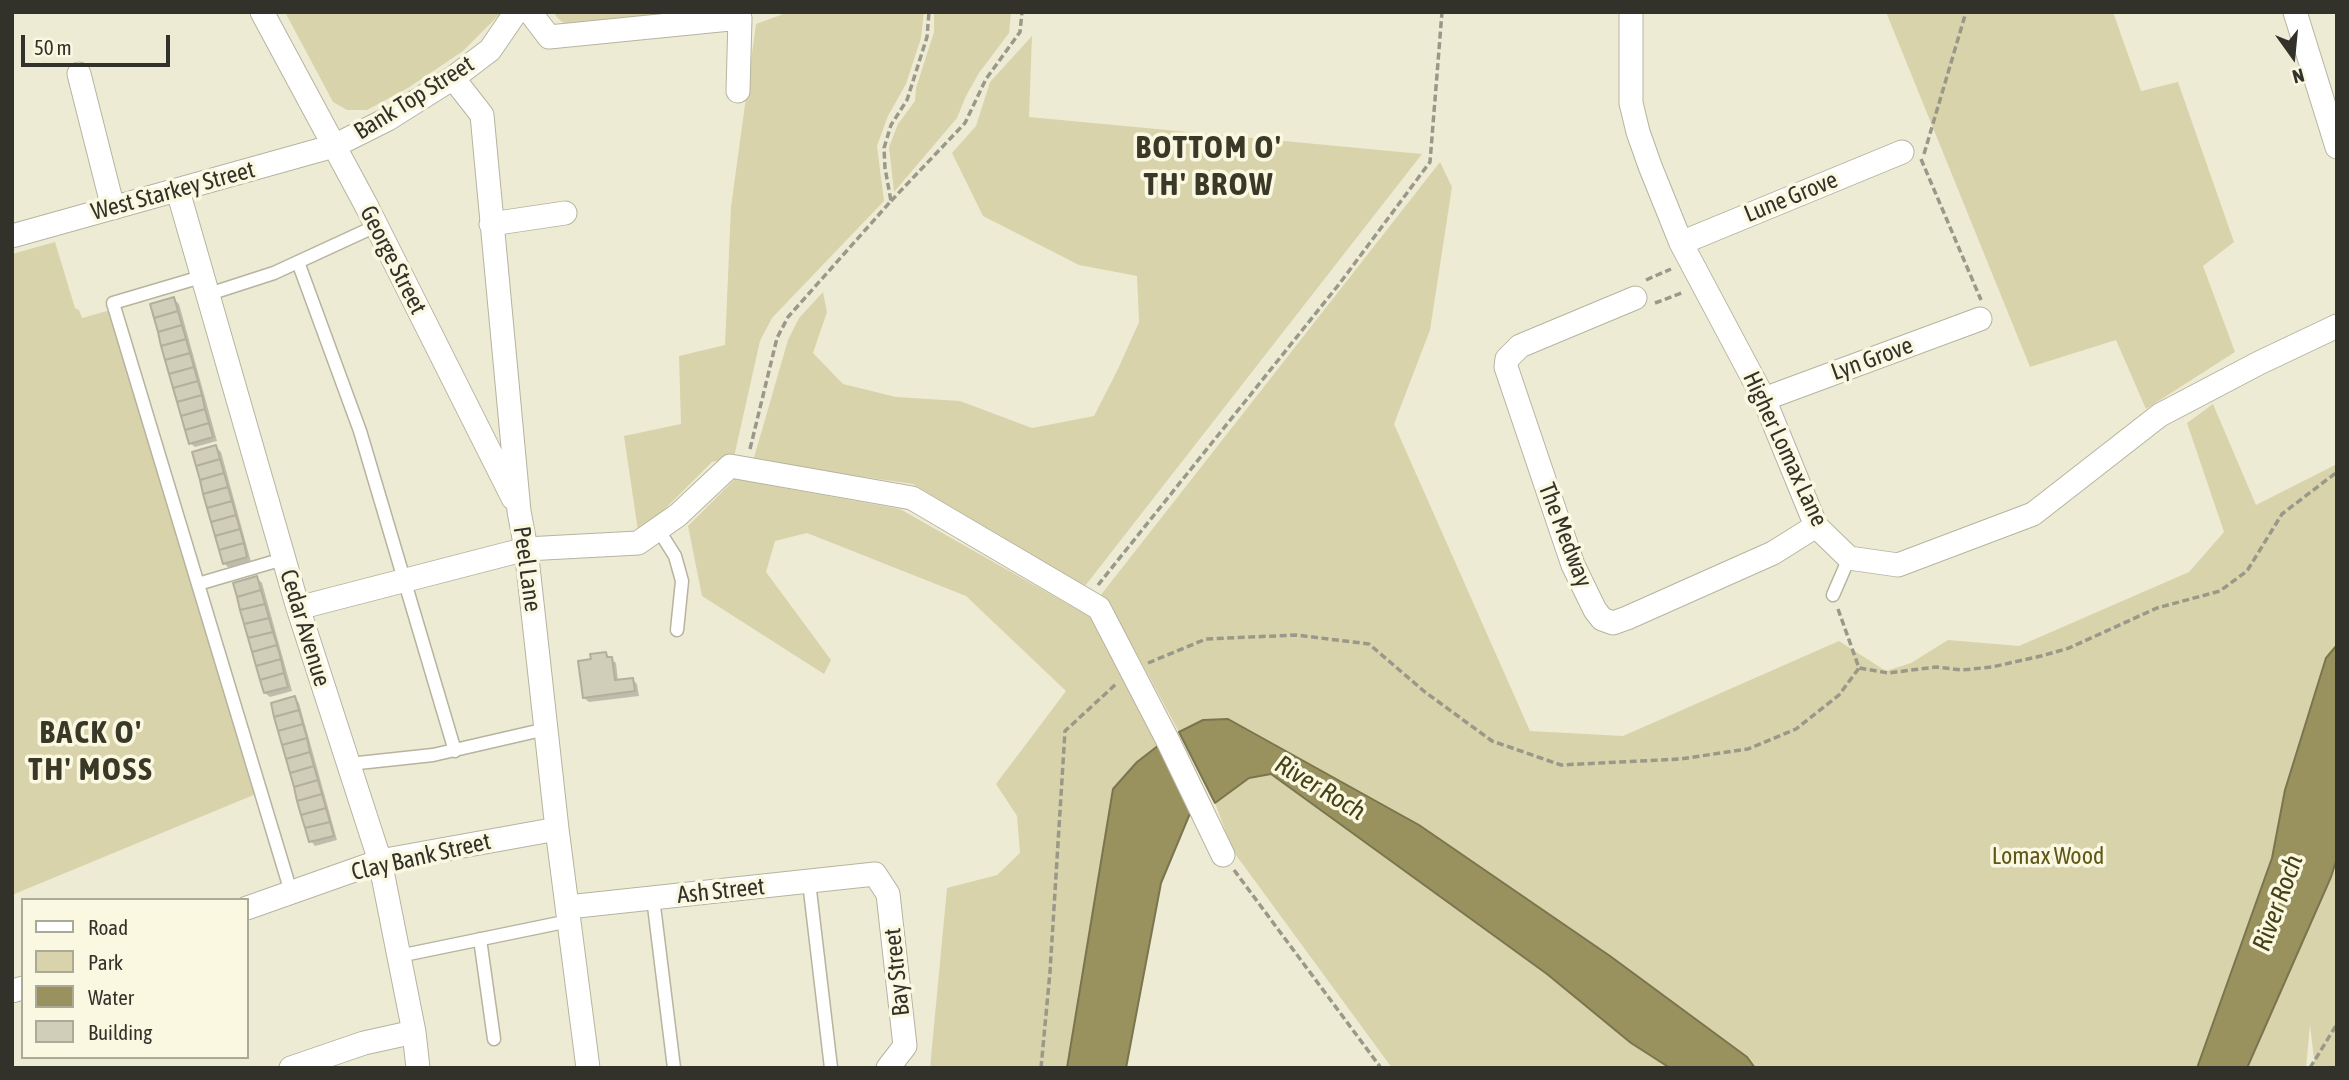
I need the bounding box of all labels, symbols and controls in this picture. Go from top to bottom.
scale bar [24,21,173,65]
north arrow [2258,21,2328,91]
text: 50 m [34,35,72,59]
street label: Bank Top Street [349,50,479,146]
text: N [2290,64,2307,88]
district label: BOTTOM O' TH' BROW [1137,129,1281,204]
street label: West Starkey Street [88,155,258,227]
street label: Lune Grove [1740,165,1842,229]
street label: George Street [353,201,433,319]
street label: Lyn Grove [1827,331,1917,387]
street label: Higher Lomax Lane [1737,367,1833,531]
street label: The Medway [1532,479,1598,591]
street label: Peel Lane [507,525,547,613]
street label: Cedar Avenue [274,566,336,690]
district label: BACK O' TH' MOSS [29,714,153,789]
water label: River Roch [1269,749,1371,827]
street label: Clay Bank Street [348,827,494,887]
park label: Lomax Wood [1992,842,2104,870]
water label: River Roch [2246,851,2310,955]
street label: Ash Street [676,872,766,910]
legend [21,898,248,1059]
text: Road [88,915,128,939]
street label: Bay Street [878,927,916,1017]
text: Park [88,950,123,974]
text: Water [88,985,134,1009]
text: Building [88,1020,152,1044]

